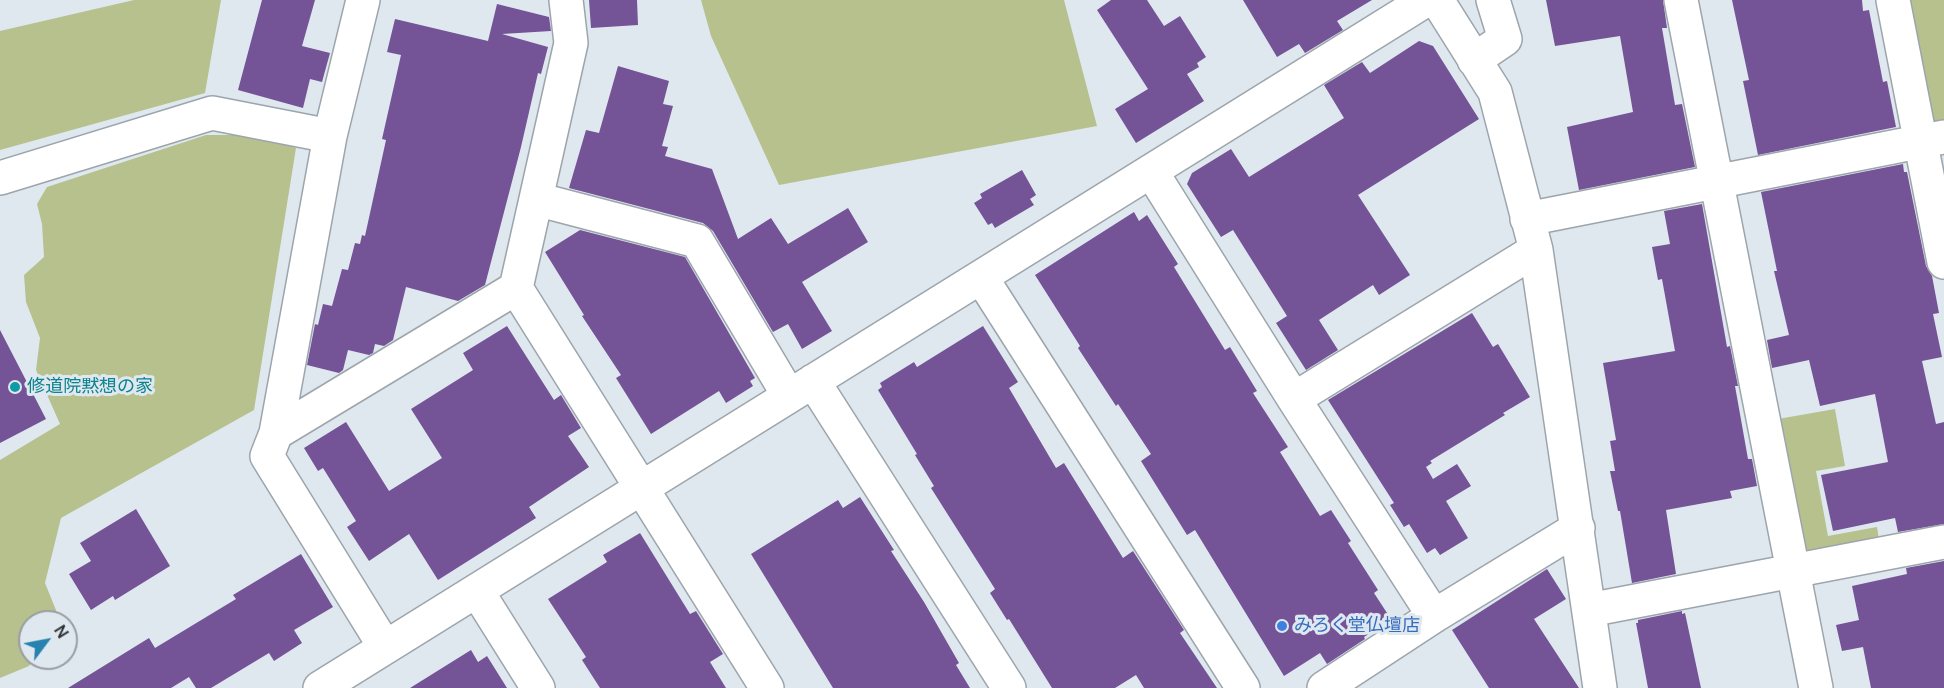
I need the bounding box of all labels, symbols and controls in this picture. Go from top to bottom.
place label: 修道院黙想の家 [27,376,153,398]
marker: 修道院黙想の家 [8,380,22,394]
north arrow [18,610,78,670]
place label: みろく堂仏壇店 [1294,615,1420,637]
marker: みろく堂仏壇店 [1275,619,1289,633]
text: N [49,621,74,642]

